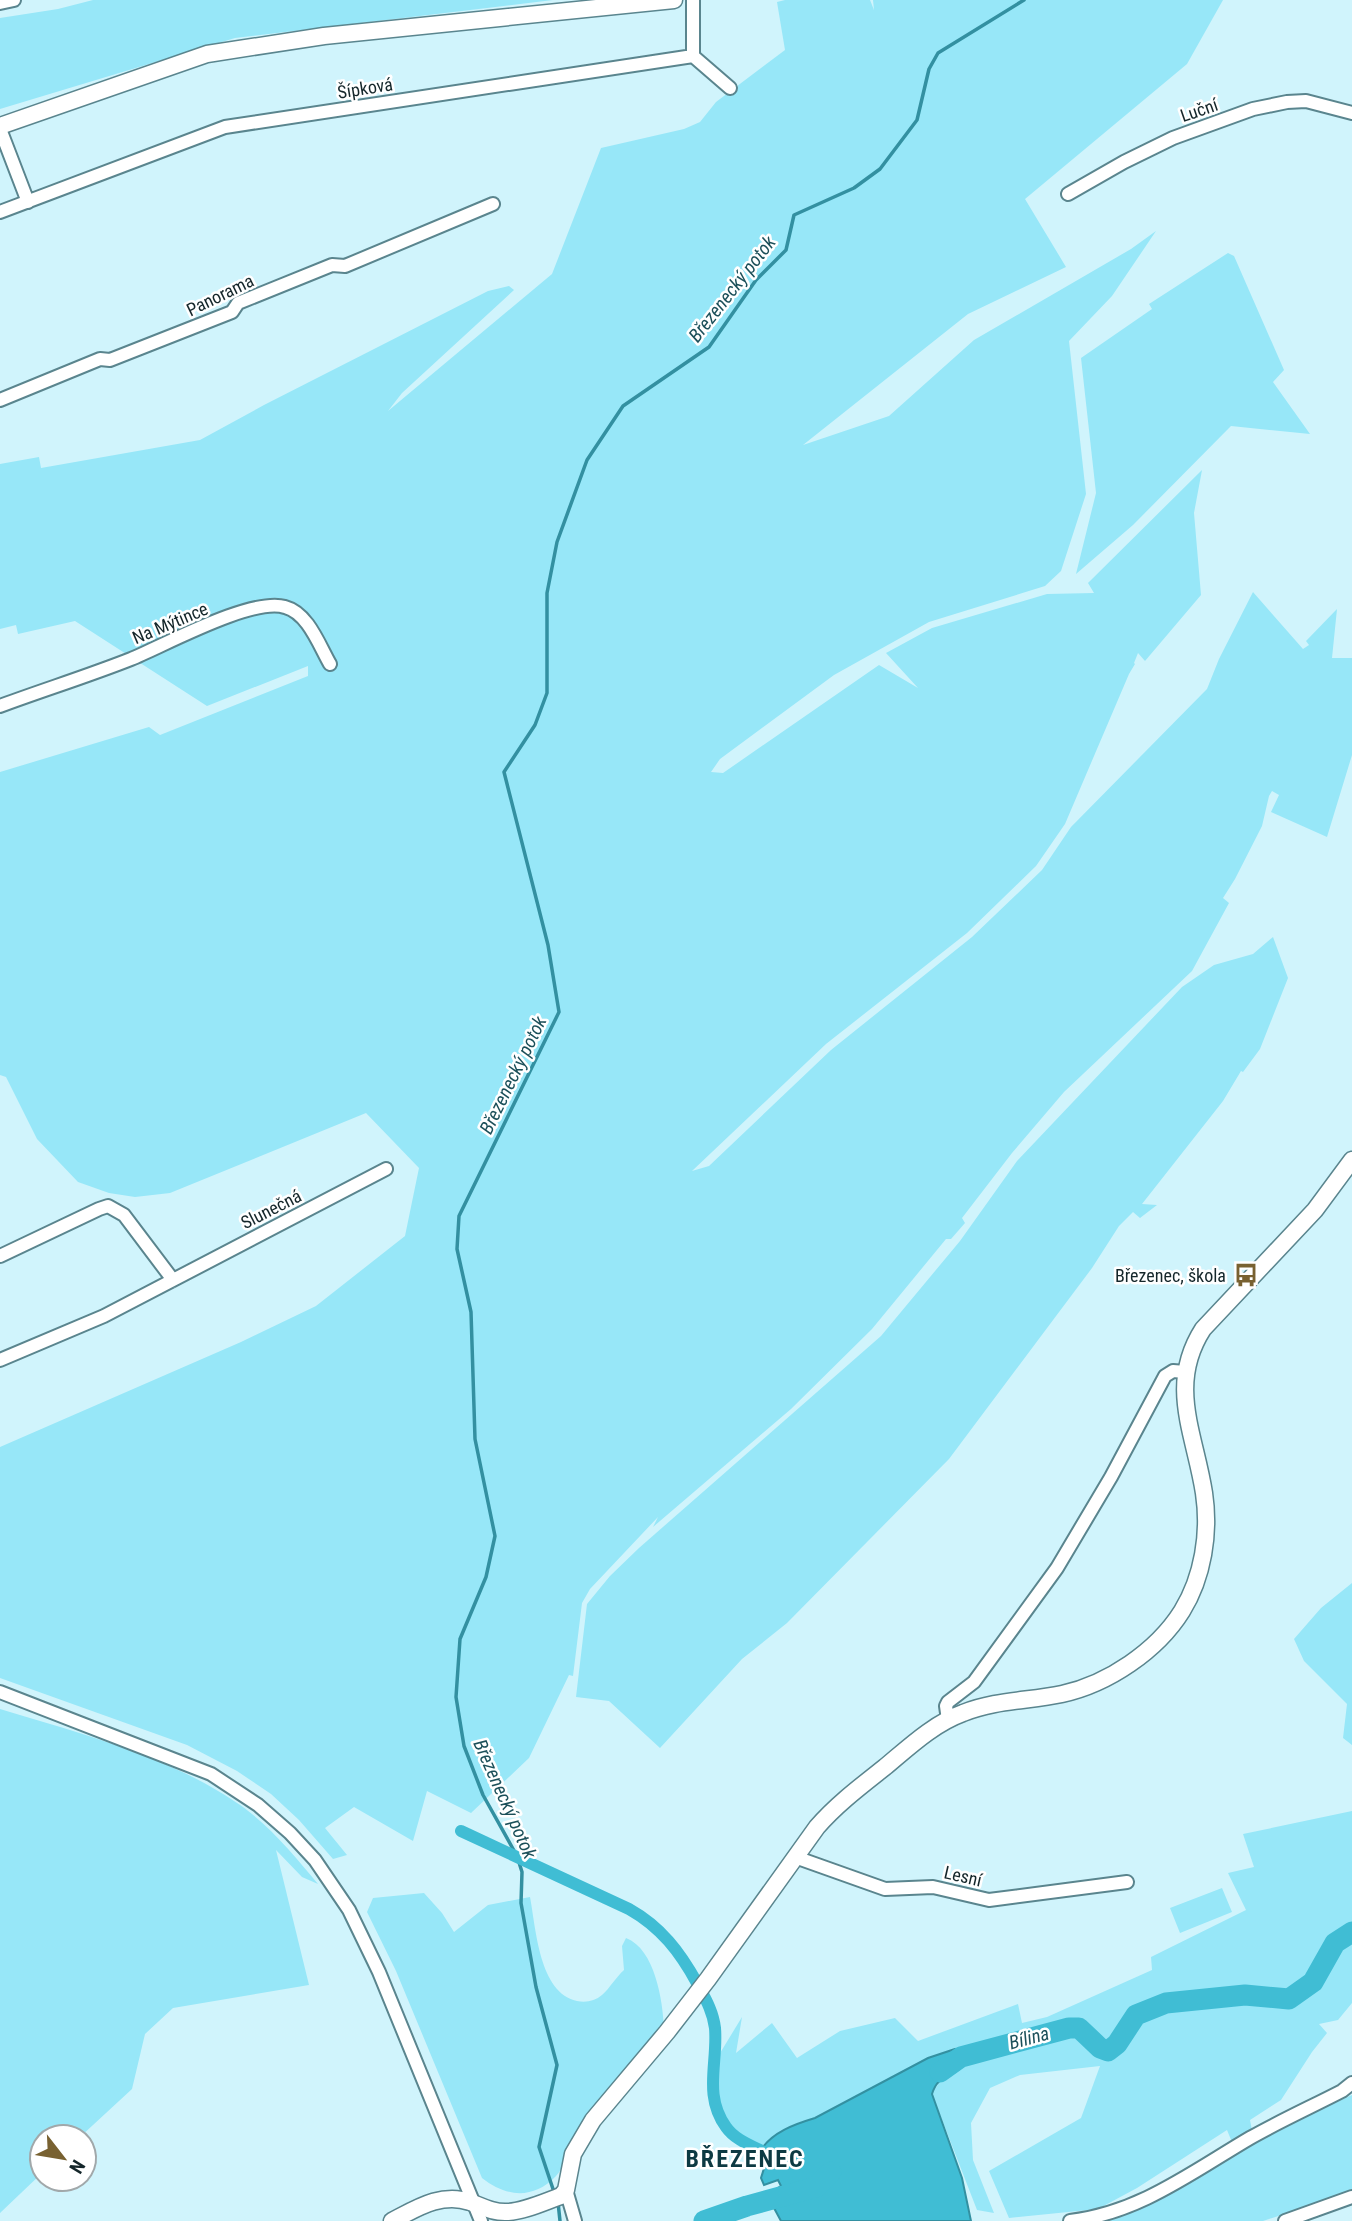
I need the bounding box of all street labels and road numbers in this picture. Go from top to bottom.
street label: Šípková [336,73,394,103]
street label: Luční [1178,94,1221,126]
street label: Panorama [183,270,257,320]
street label: Na Mýtince [129,598,211,648]
street label: Slunečná [237,1185,305,1233]
street label: Lesní [942,1861,985,1891]

